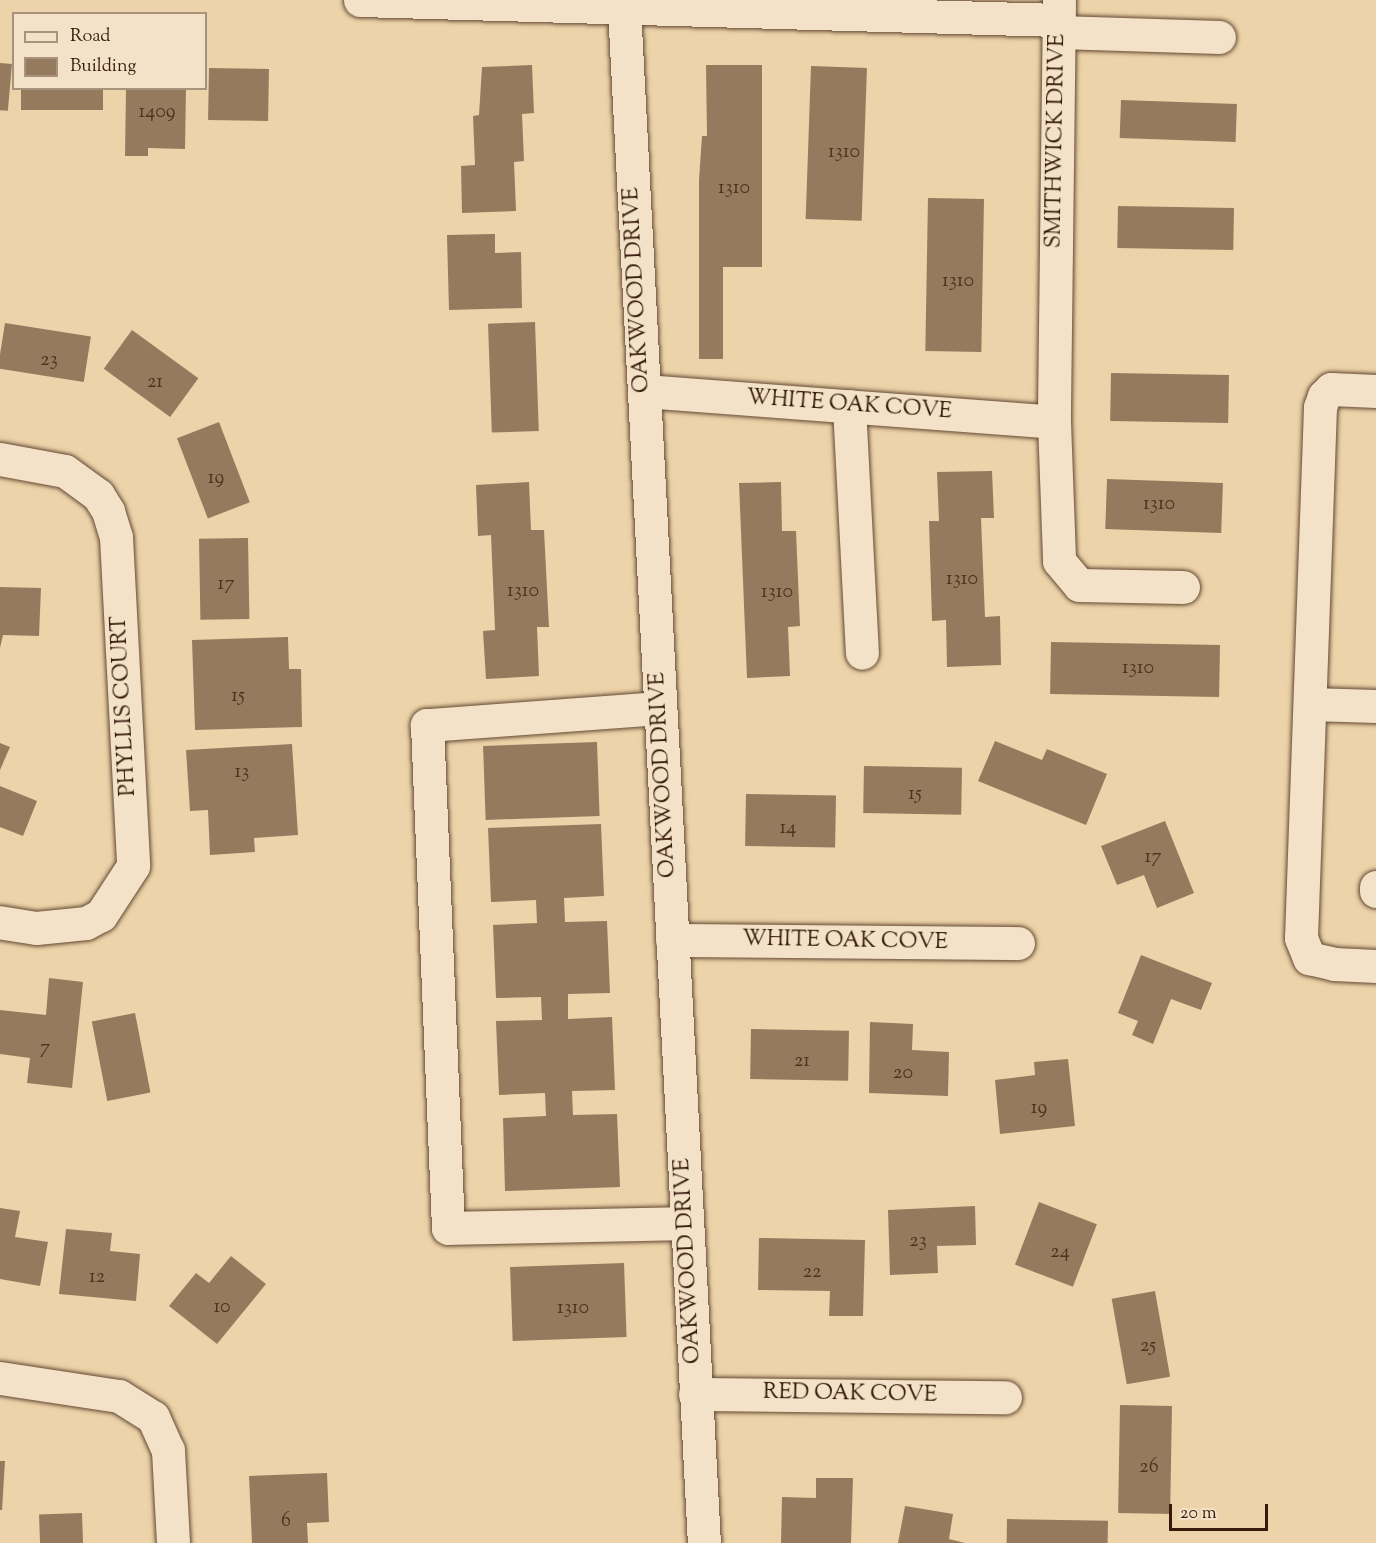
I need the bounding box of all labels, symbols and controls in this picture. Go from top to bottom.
legend [12,12,207,90]
text: Road [70,24,110,50]
street label: SMITHWICK DRIVE [1042,33,1072,249]
text: Building [70,54,136,80]
house number: 1409 [139,100,175,124]
house number: 1310 [828,140,860,164]
house number: 1310 [718,176,750,200]
street label: OAKWOOD DRIVE [619,186,657,394]
house number: 1310 [942,269,974,293]
house number: 23 [40,348,58,372]
house number: 21 [147,370,163,394]
street label: WHITE OAK COVE [745,386,953,426]
house number: 19 [208,466,224,490]
house number: 1310 [1143,492,1175,516]
house number: 1310 [946,567,978,591]
house number: 17 [218,572,234,596]
house number: 1310 [507,579,539,603]
house number: 1310 [761,580,793,604]
street label: PHYLLIS COURT [107,615,143,797]
house number: 1310 [1122,656,1154,680]
street label: OAKWOOD DRIVE [645,671,683,879]
house number: 15 [231,684,245,708]
house number: 13 [235,760,249,784]
house number: 15 [908,782,922,806]
house number: 14 [780,816,796,840]
house number: 17 [1145,845,1161,869]
street label: WHITE OAK COVE [742,927,948,957]
house number: 7 [40,1036,50,1060]
house number: 21 [794,1049,810,1073]
house number: 20 [893,1061,913,1085]
house number: 19 [1031,1096,1047,1120]
street label: OAKWOOD DRIVE [670,1157,708,1365]
house number: 23 [909,1229,927,1253]
house number: 24 [1050,1240,1070,1264]
house number: 22 [803,1260,821,1284]
house number: 12 [89,1265,105,1289]
house number: 10 [213,1295,231,1319]
house number: 1310 [557,1296,589,1320]
house number: 25 [1140,1334,1156,1358]
street label: RED OAK COVE [763,1380,937,1410]
house number: 26 [1139,1455,1159,1479]
scale bar [1172,1492,1271,1530]
text: 20 m [1180,1501,1217,1527]
house number: 6 [281,1509,291,1533]

